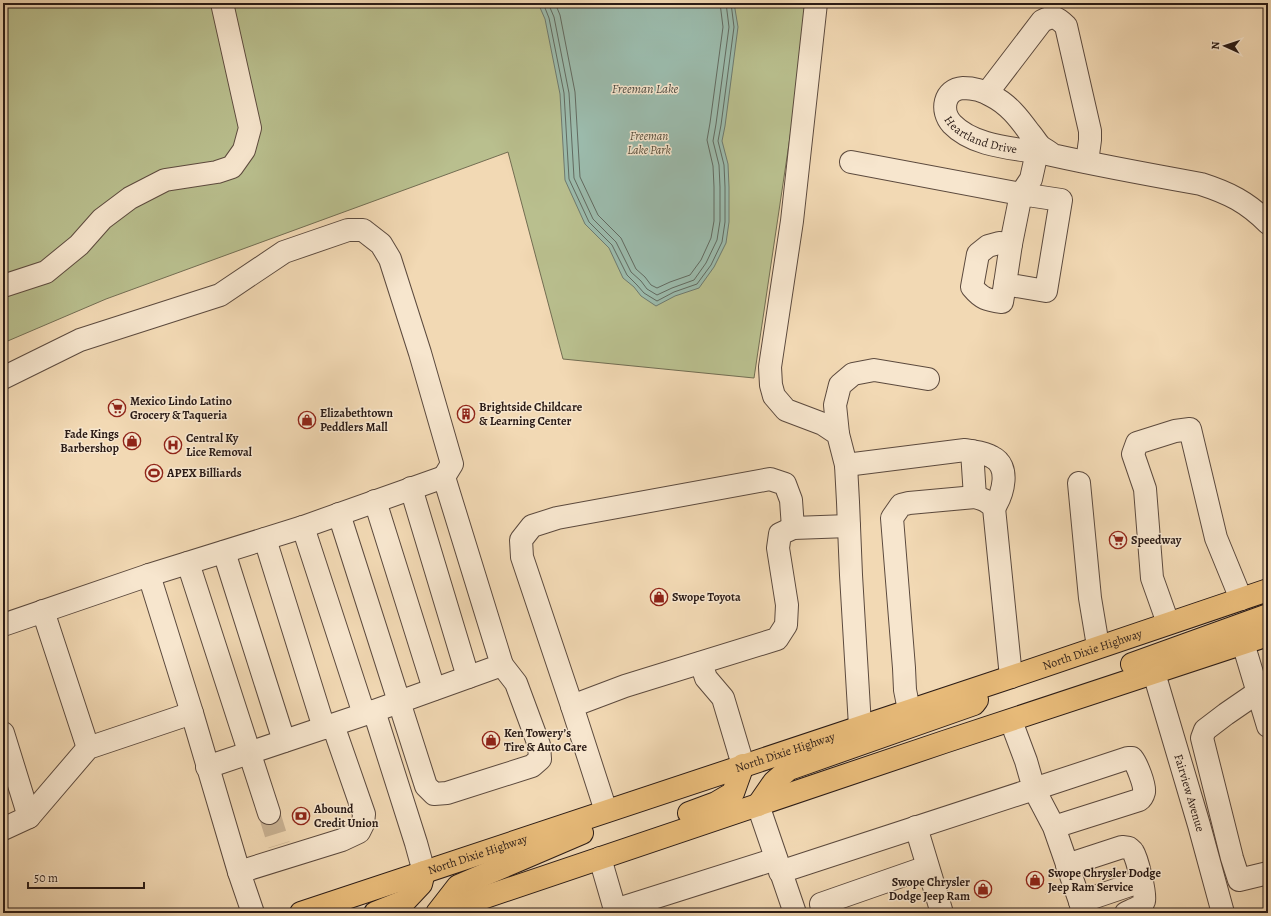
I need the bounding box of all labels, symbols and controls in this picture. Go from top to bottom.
north arrow [1205,26,1245,66]
text: N [1208,41,1223,50]
water label: Freeman Lake [612,80,679,97]
street label: Heartland Drive [940,113,1018,157]
park label: Freeman Lake Park [627,128,671,158]
place label: Mexico Lindo Latino Grocery & Taqueria [130,393,232,423]
supermarket icon: Mexico Lindo Latino Grocery & Taqueria [107,398,127,418]
place label: Brightside Childcare & Learning Center [479,399,583,429]
building icon: Brightside Childcare & Learning Center [456,404,476,424]
place label: Elizabethtown Peddlers Mall [320,405,393,435]
shop icon: Elizabethtown Peddlers Mall [297,410,317,430]
place label: Fade Kings Barbershop [60,426,120,456]
place label: Central Ky Lice Removal [186,430,253,460]
shop icon: Fade Kings Barbershop [122,431,142,451]
hospital icon: Central Ky Lice Removal [163,435,183,455]
sports icon: APEX Billiards [144,463,164,483]
place label: APEX Billiards [166,465,242,481]
supermarket icon: Speedway [1108,530,1128,550]
place label: Speedway [1131,532,1182,548]
shop icon: Swope Toyota [649,587,669,607]
place label: Swope Toyota [672,589,741,605]
street label: North Dixie Highway [1040,625,1145,674]
place label: Ken Towery’s Tire & Auto Care [504,725,587,755]
street label: North Dixie Highway [733,728,837,776]
shop icon: Ken Towery’s Tire & Auto Care [481,730,501,750]
street label: Fairview Avenue [1170,752,1208,833]
place label: Abound Credit Union [313,801,379,831]
bank icon: Abound Credit Union [291,806,311,826]
street label: North Dixie Highway [426,830,530,878]
scale bar [28,864,144,890]
place label: Swope Chrysler Dodge Jeep Ram Service [1048,865,1161,895]
text: 50 m [34,870,58,886]
shop icon: Swope Chrysler Dodge Jeep Ram Service [1025,870,1045,890]
place label: Swope Chrysler Dodge Jeep Ram [889,874,970,904]
shop icon: Swope Chrysler Dodge Jeep Ram [973,879,993,899]

